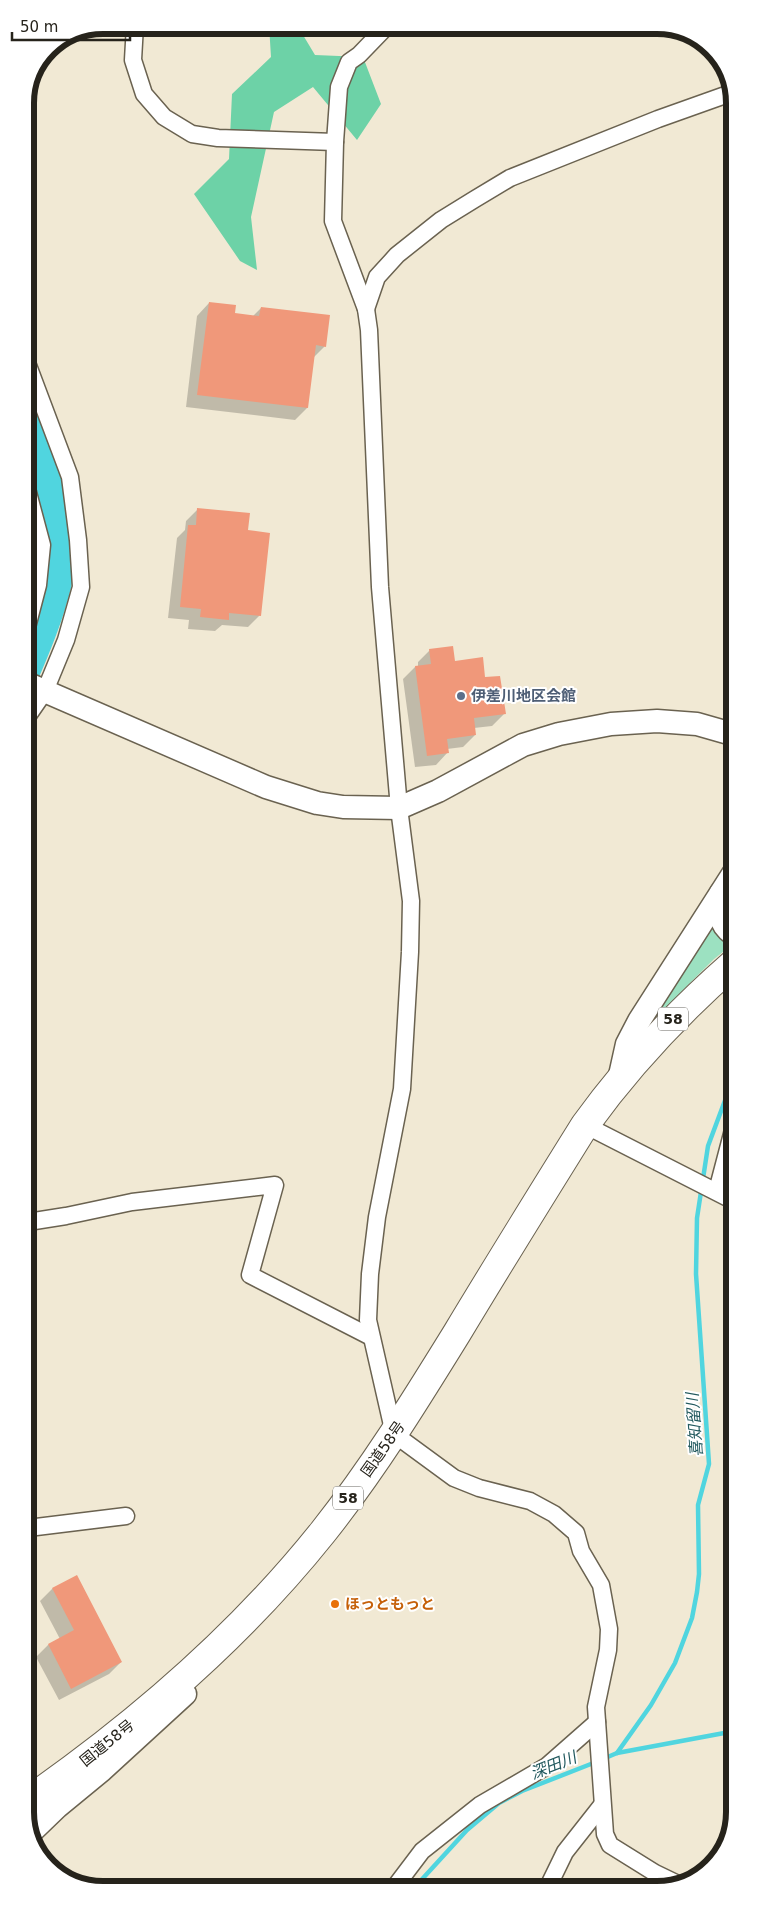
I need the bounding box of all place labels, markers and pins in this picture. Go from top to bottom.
place label: 伊差川地区会館 [471,687,576,705]
marker: 伊差川地区会館 [455,690,467,702]
place label: ほっともっと [345,1595,435,1613]
marker: ほっともっと [329,1598,341,1610]

